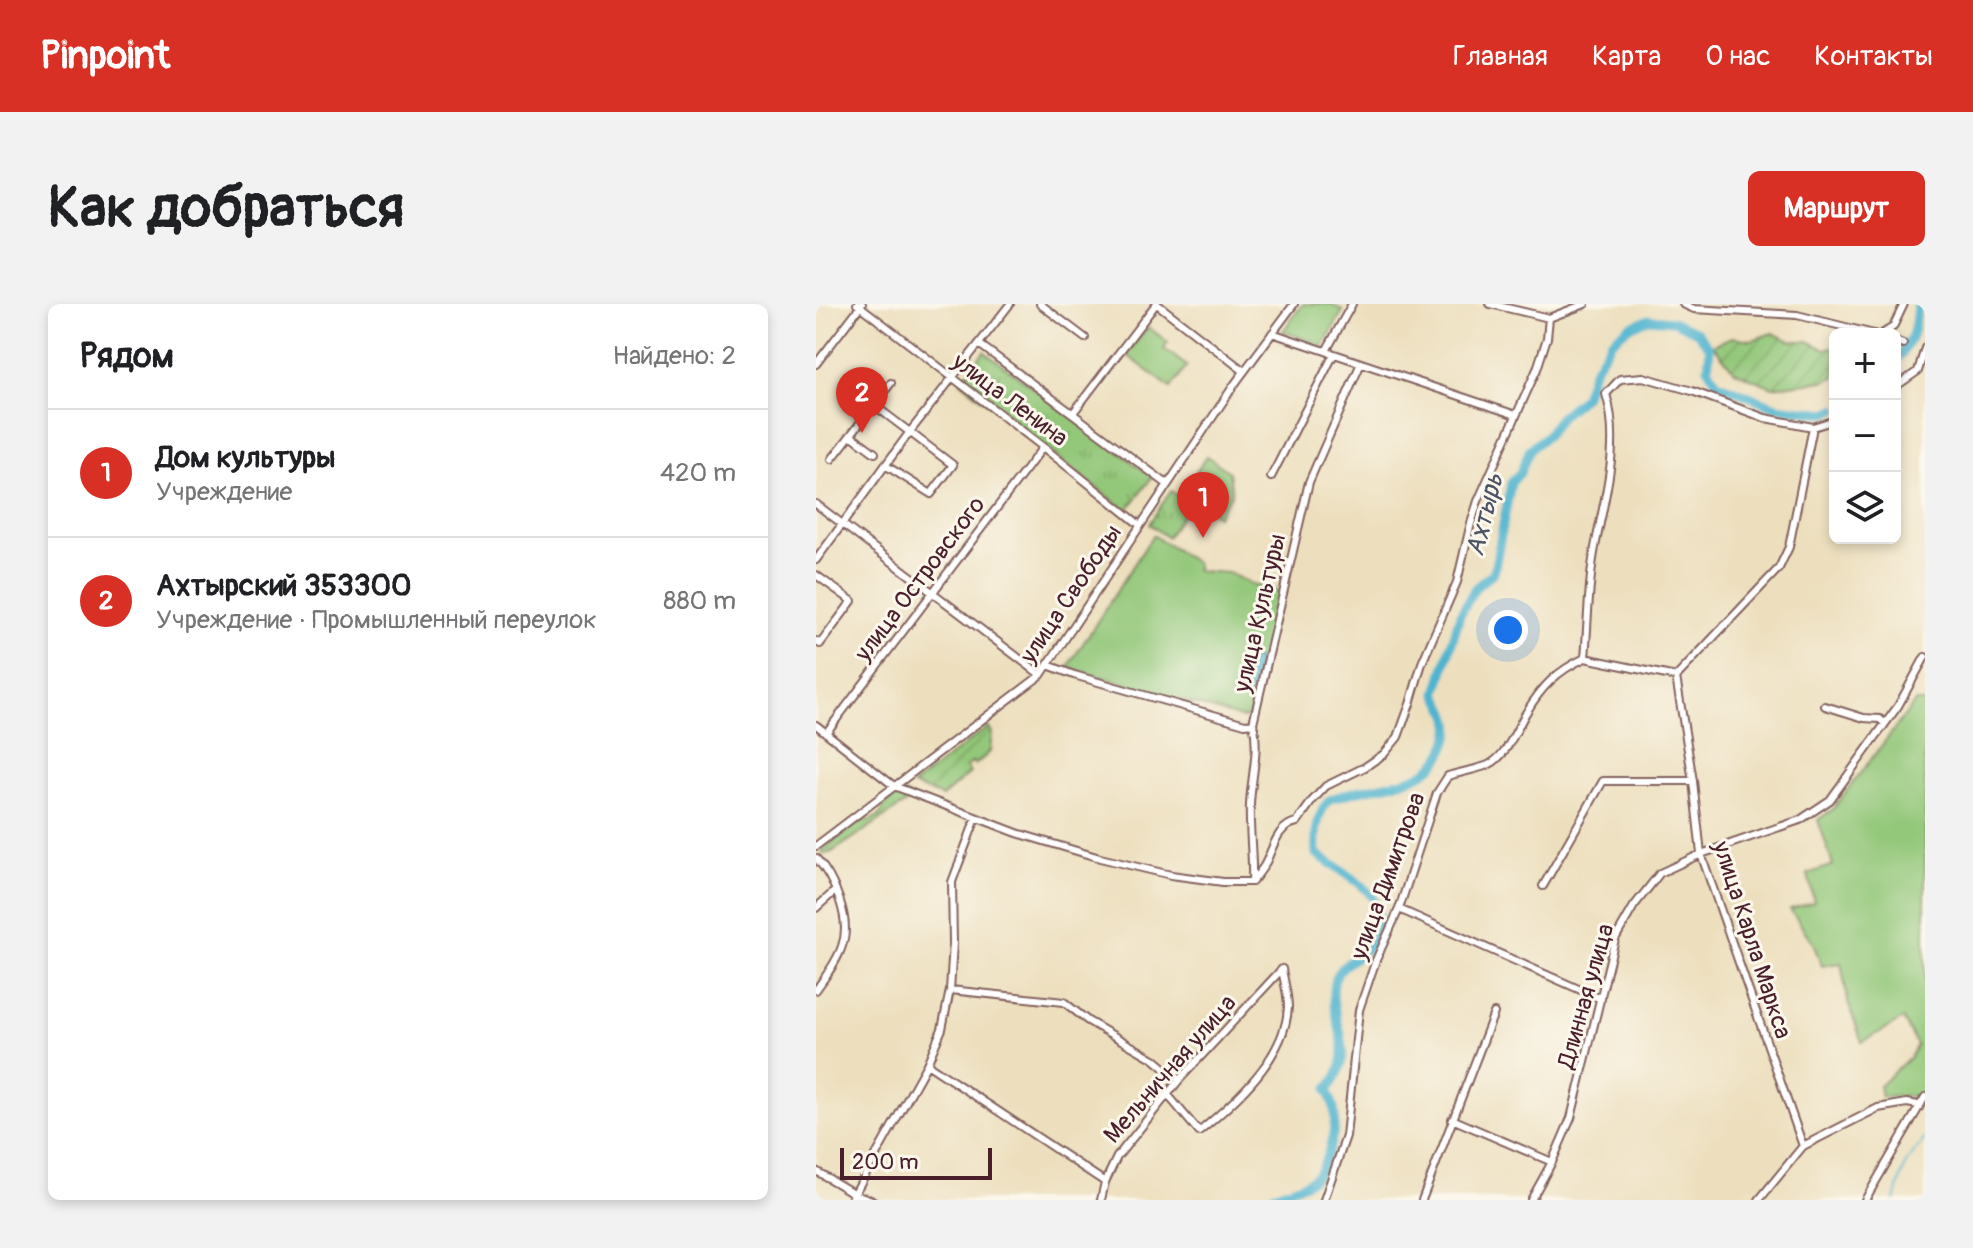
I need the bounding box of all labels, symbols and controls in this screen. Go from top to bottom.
text: Pinpoint [40,32,170,80]
text: Главная [1453,39,1548,74]
text: Карта [1592,39,1661,74]
text: О нас [1705,39,1770,74]
text: Контакты [1814,39,1933,74]
button: Маршрут [1748,171,1925,246]
text: Как добраться [48,174,404,243]
map controls [1829,328,1901,544]
button: + [1829,328,1901,400]
text: Рядом [80,335,174,378]
text: Найдено: 2 [612,340,736,372]
street label: улица Ленина [946,347,1073,453]
pin: 2 [836,367,888,433]
button: − [1829,400,1901,472]
text: Дом культуры [156,439,336,476]
text: 1 [101,457,111,489]
text: 420 m [660,457,736,489]
water label: Ахтырь [1459,470,1511,560]
pin: 1 [1177,472,1229,538]
button: layers [1829,472,1901,544]
text: Учреждение [156,476,292,508]
street label: улица Островского [848,491,991,668]
street label: улица Свободы [1013,519,1128,670]
street label: улица Культуры [1227,531,1292,696]
text: Ахтырский 353300 [156,567,411,604]
text: 2 [99,585,113,617]
text: 880 m [663,585,736,617]
text: Учреждение · Промышленный переулок [156,604,597,636]
your location [1488,610,1528,650]
street label: улица Димитрова [1344,788,1432,964]
street label: улица Карла Маркса [1706,837,1798,1042]
street label: Длинная улица [1551,920,1620,1073]
street label: Мельничная улица [1098,989,1242,1149]
scale bar [840,1144,992,1180]
text: 200 m [852,1148,919,1176]

